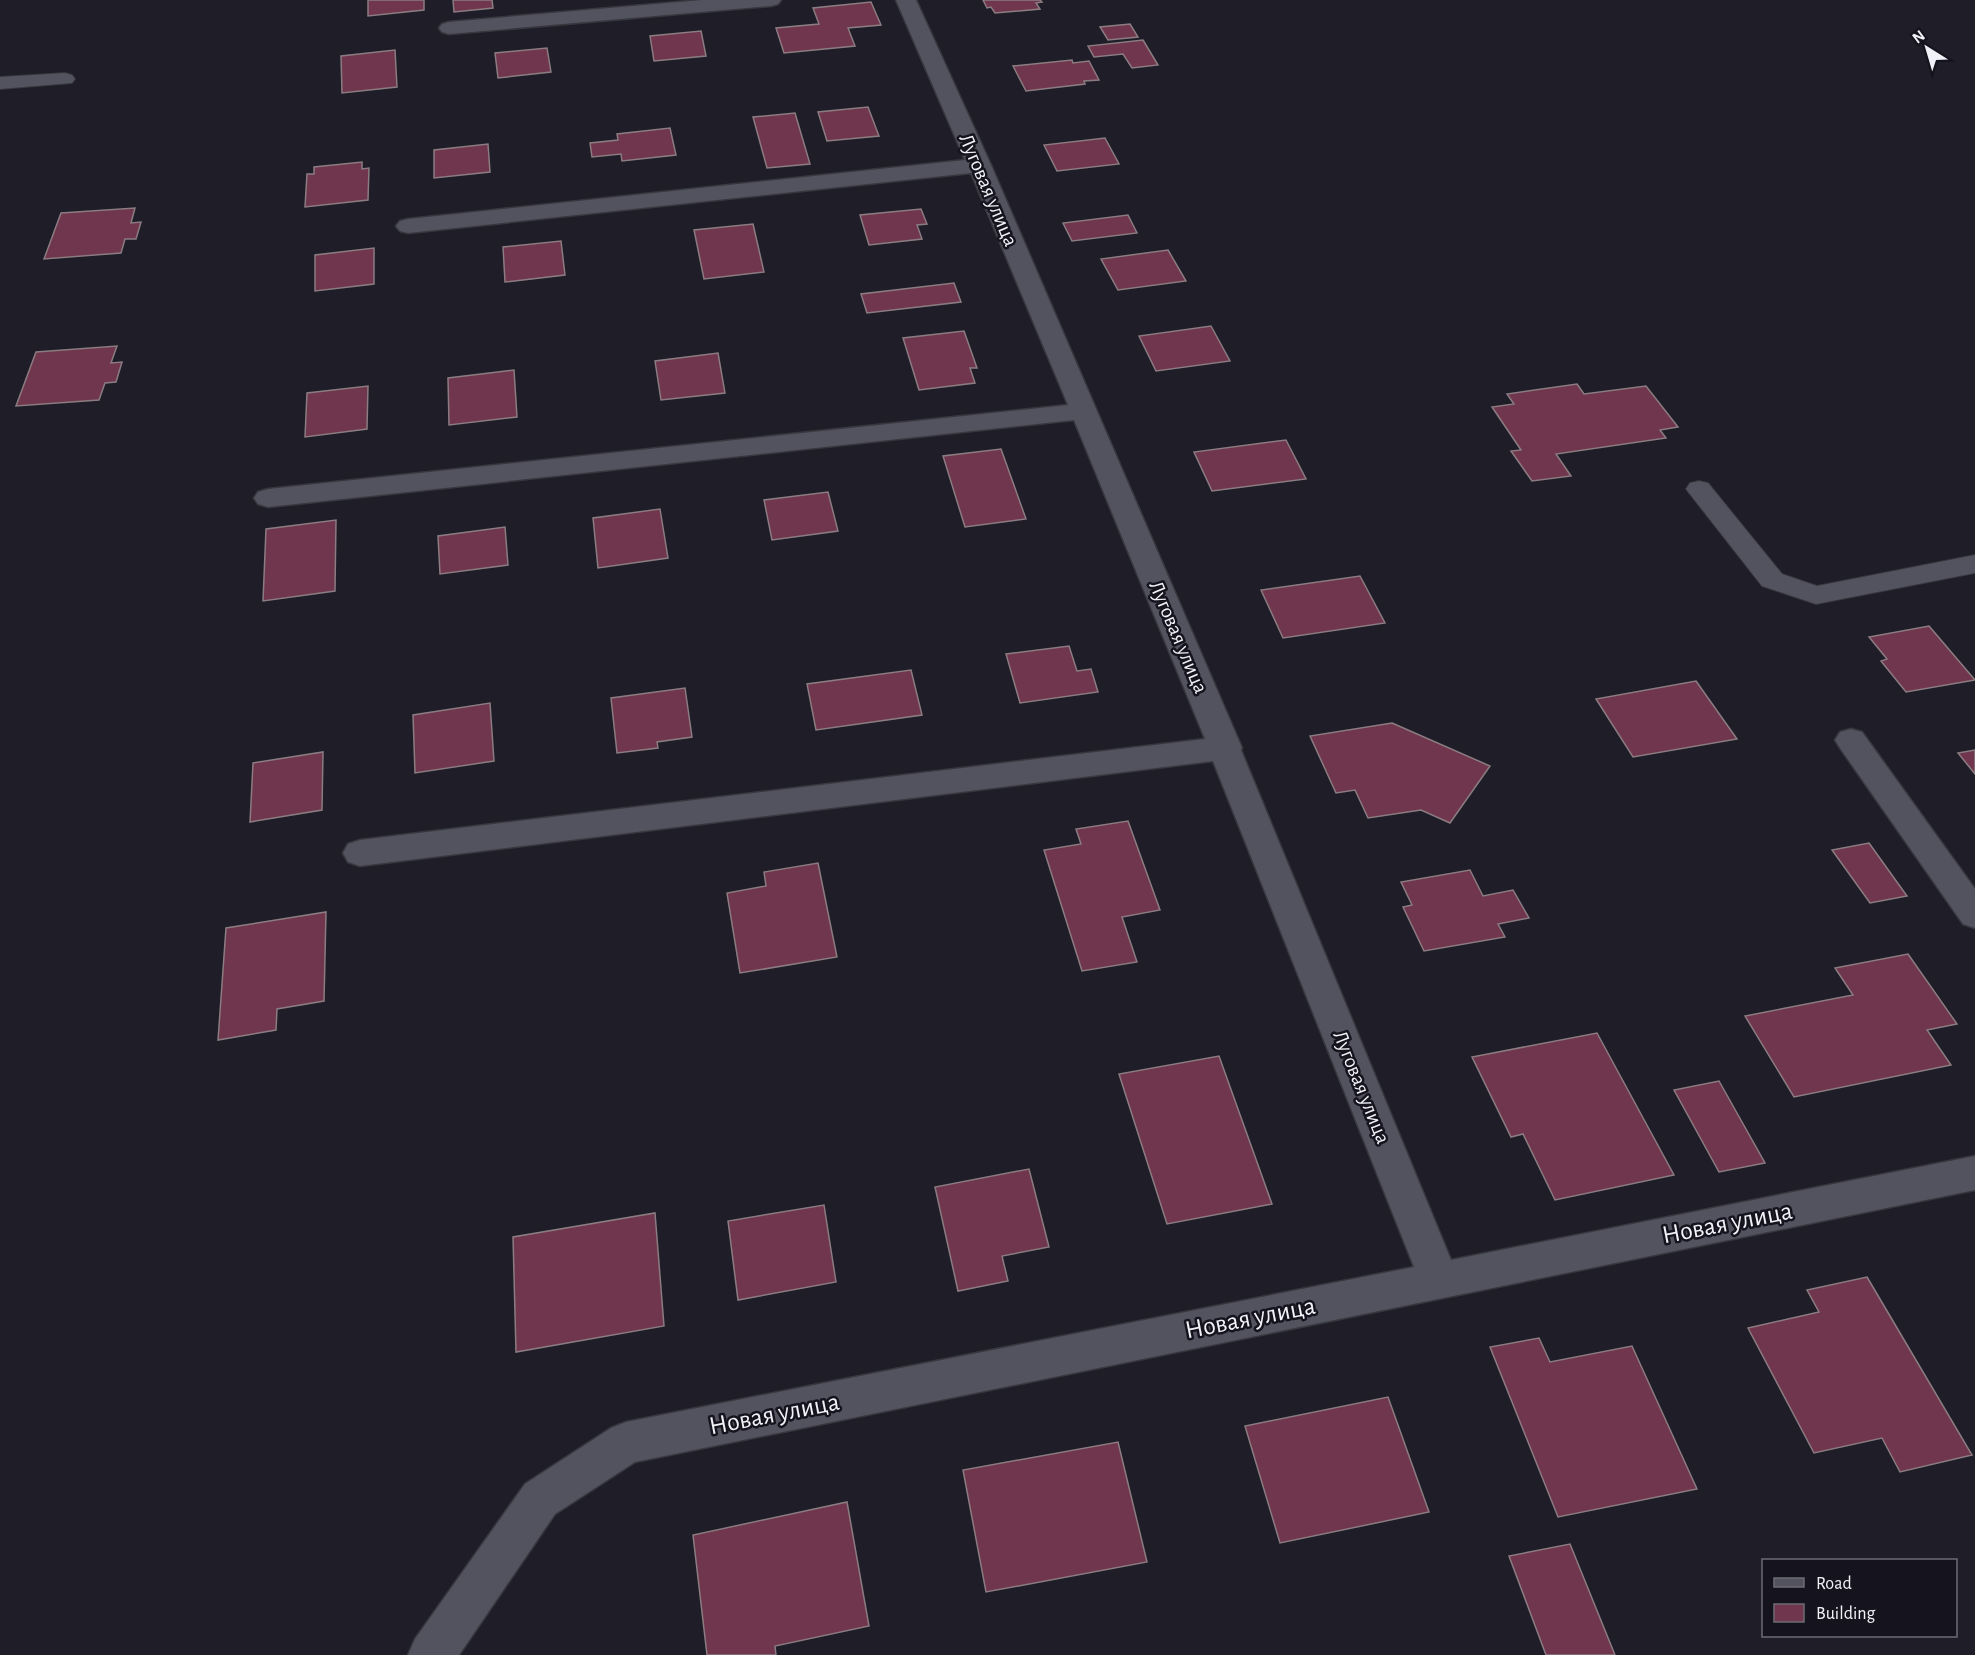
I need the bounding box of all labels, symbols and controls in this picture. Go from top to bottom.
north arrow [1897,18,1957,78]
text: N [1909,27,1928,47]
street label: Луговая улица [955,131,1022,250]
street label: Луговая улица [1145,578,1212,697]
street label: Луговая улица [1329,1028,1394,1147]
street label: Новая улица [1660,1198,1795,1248]
street label: Новая улица [1183,1293,1318,1343]
street label: Новая улица [707,1389,842,1439]
legend [1762,1559,1957,1637]
text: Road [1816,1575,1852,1593]
text: Building [1816,1605,1876,1623]

